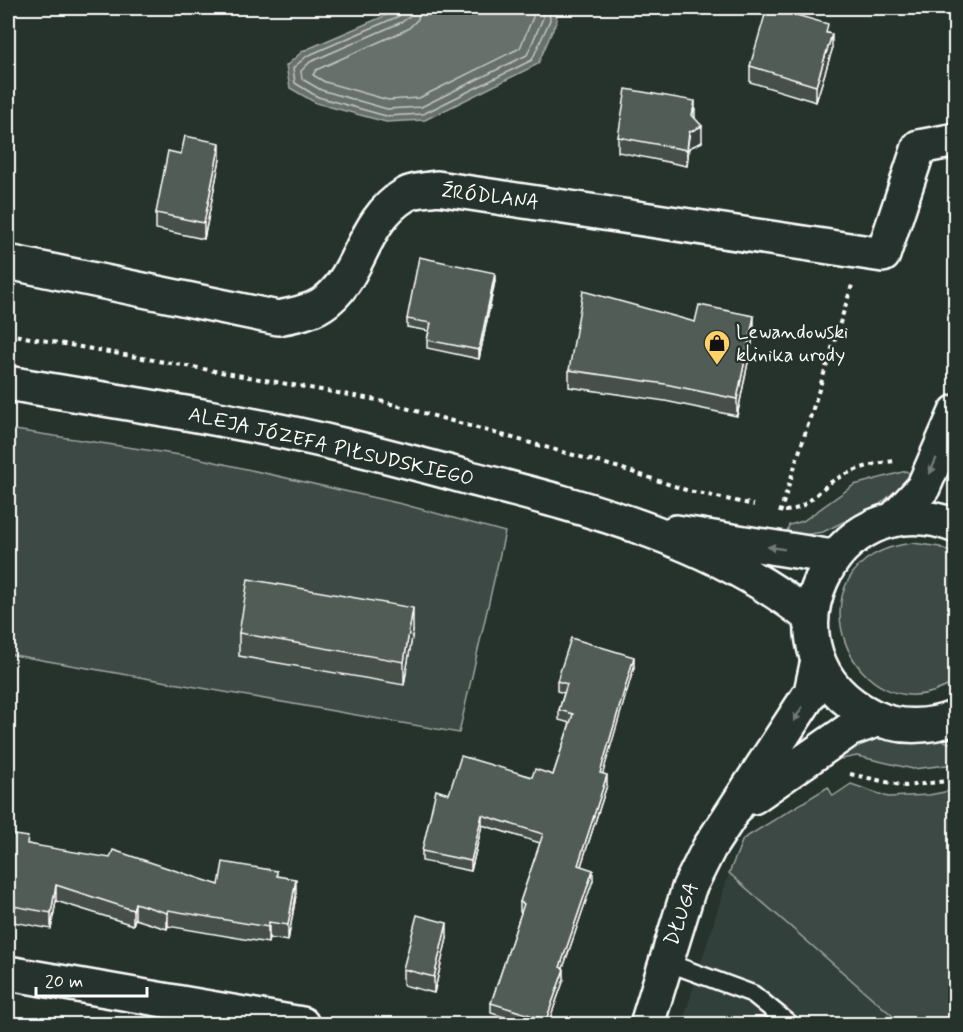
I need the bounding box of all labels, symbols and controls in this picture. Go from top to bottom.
street label: ŹRÓDLANA [440,178,540,216]
place label: Lewandowski klinika urody [736,319,848,369]
shop icon: Lewandowski klinika urody [702,328,732,366]
street label: ALEJA JÓZEFA PIŁSUDSKIEGO [186,401,476,493]
one-way arrow [928,457,938,475]
one-way arrow [766,544,785,553]
one-way arrow [793,706,804,722]
street label: DŁUGA [659,879,705,949]
scale bar [36,960,147,998]
text: 20 m [45,970,83,994]

